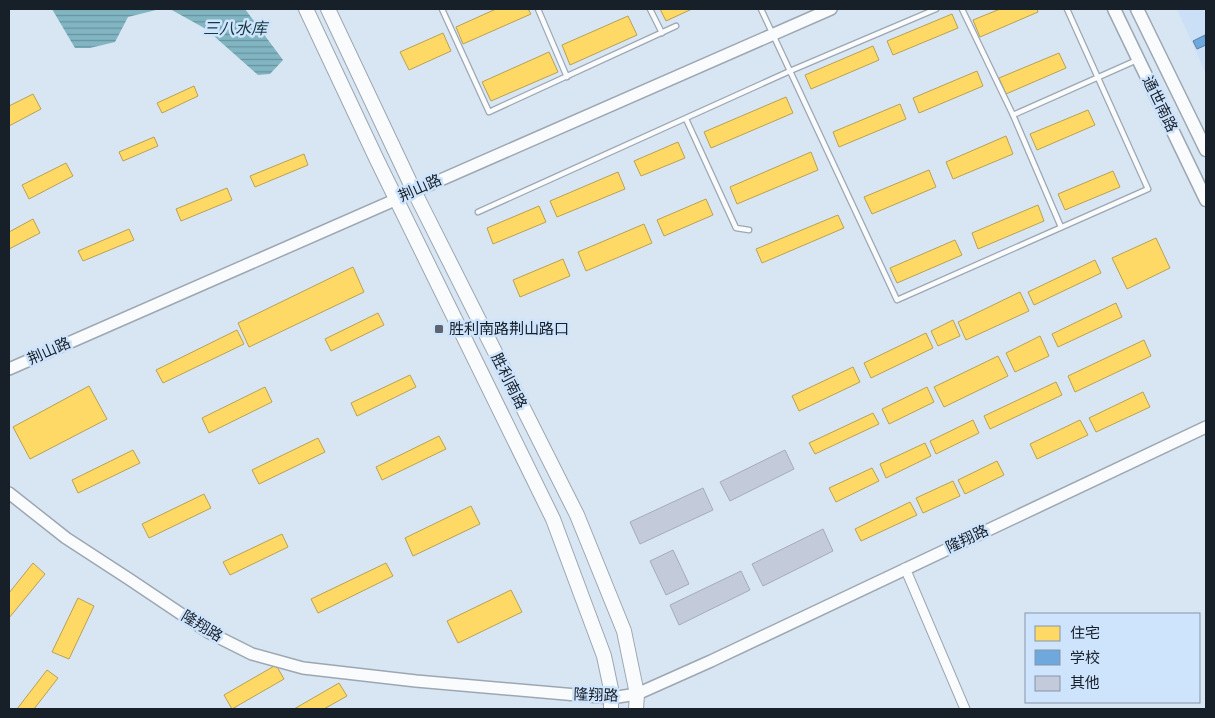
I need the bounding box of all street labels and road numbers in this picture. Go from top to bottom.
street label: 通世南路 [1140,73,1181,134]
street label: 荆山路 [396,171,444,204]
street label: 荆山路 [25,334,73,367]
street label: 胜利南路 [488,350,531,411]
street label: 隆翔路 [943,521,991,556]
street label: 隆翔路 [179,607,226,644]
street label: 隆翔路 [573,685,619,704]

